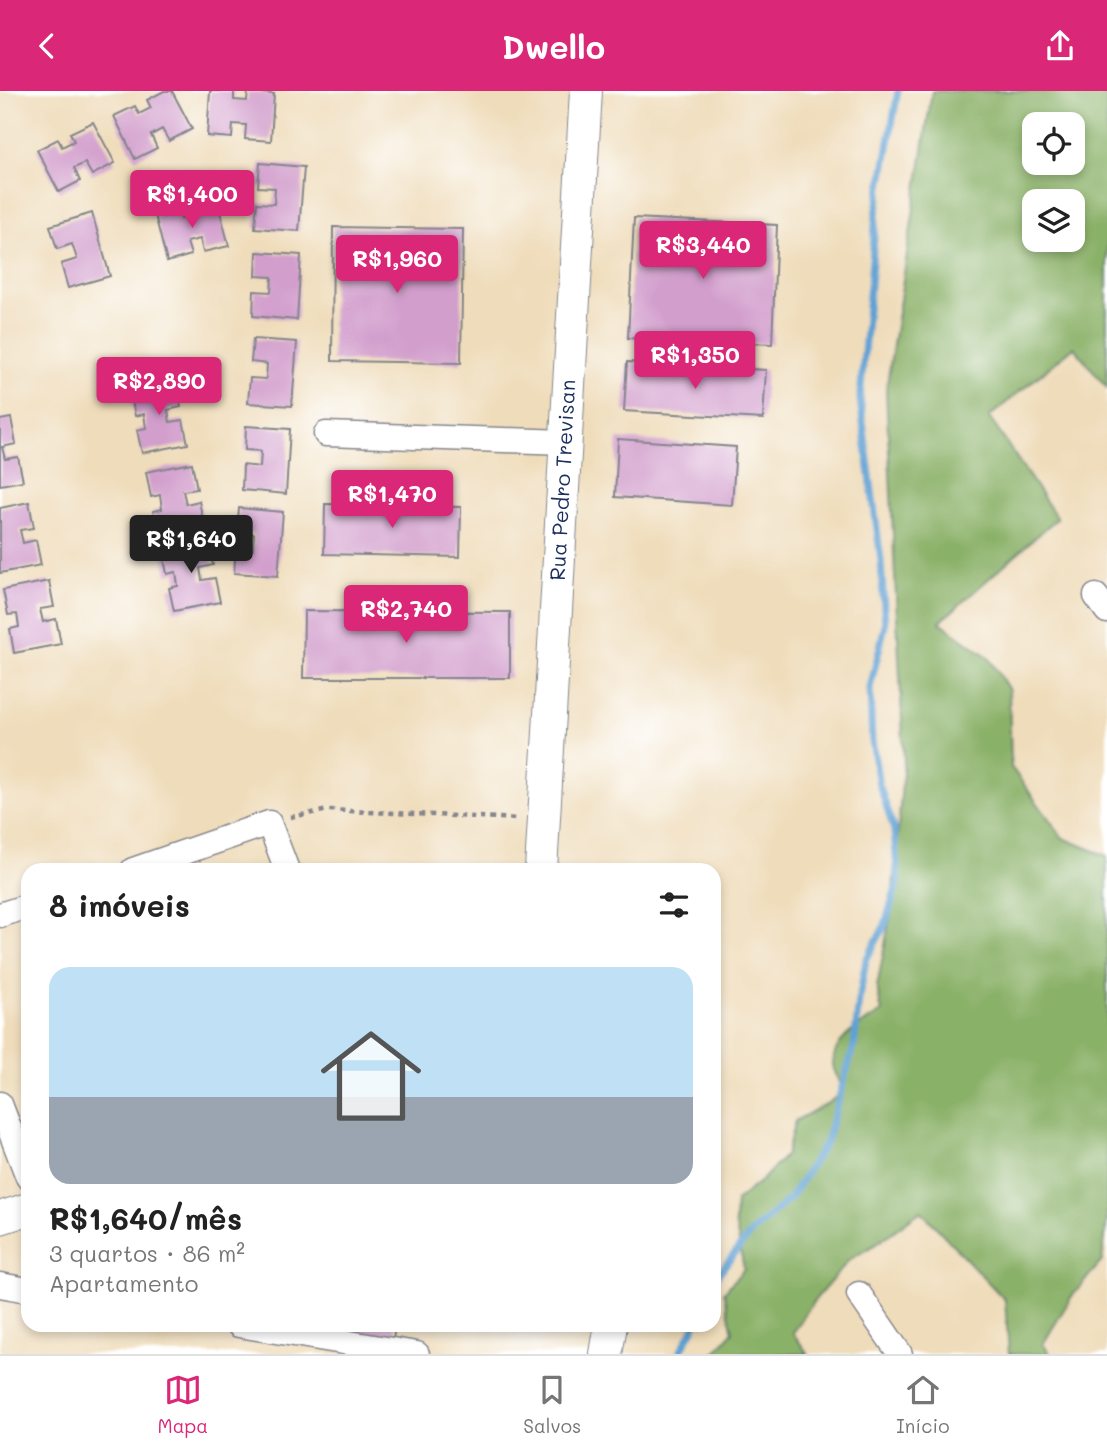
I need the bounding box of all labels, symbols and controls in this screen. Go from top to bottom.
text: Dwello [502,25,605,67]
icon: back [28,27,66,65]
icon: share [1041,27,1079,65]
map controls [1022,112,1085,252]
button: locate [1022,112,1085,175]
pin: R$1,400 [127,171,257,230]
text: R$1,400 [146,178,238,208]
button: layers [1022,189,1085,252]
pin: R$3,440 [638,221,768,281]
text: R$3,440 [656,229,750,259]
pin: R$1,960 [332,235,462,295]
text: R$1,960 [352,243,442,273]
pin: R$1,350 [630,331,760,391]
text: R$1,350 [650,339,740,369]
pin: R$2,890 [94,357,224,417]
text: R$2,890 [113,365,205,395]
street label: Rua Pedro Trevisan [543,379,580,581]
pin: R$1,470 [327,471,457,530]
text: R$1,470 [347,478,437,508]
pin: R$1,640 [126,515,256,575]
text: R$1,640 [146,523,236,553]
pin: R$2,740 [341,585,471,645]
text: R$2,740 [360,593,452,623]
text: 8 imóveis [49,885,190,925]
icon: filters [655,886,693,924]
icon: home [308,1013,434,1139]
text: R$1,640/mês [49,1198,242,1238]
text: 3 quartos · 86 m² [49,1238,245,1268]
text: Apartamento [49,1268,199,1298]
tab: Mapa [158,1371,208,1438]
tab: Salvos [523,1371,581,1438]
tab: Início [896,1371,949,1438]

